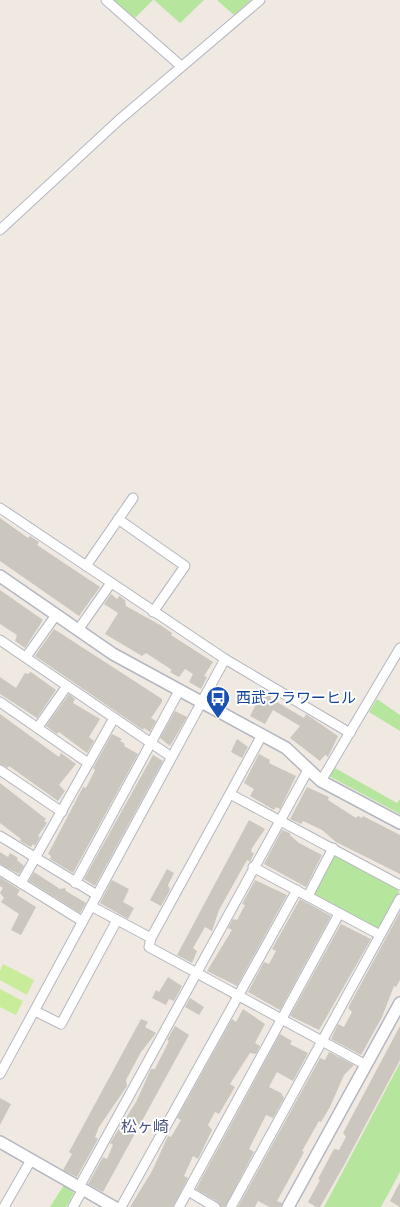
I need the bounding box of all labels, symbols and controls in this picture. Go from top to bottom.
bus stop icon: 西武フラワーヒル [205,685,231,719]
place label: 西武フラワーヒル [236,688,356,709]
district label: 松ヶ崎 [121,1116,169,1138]

